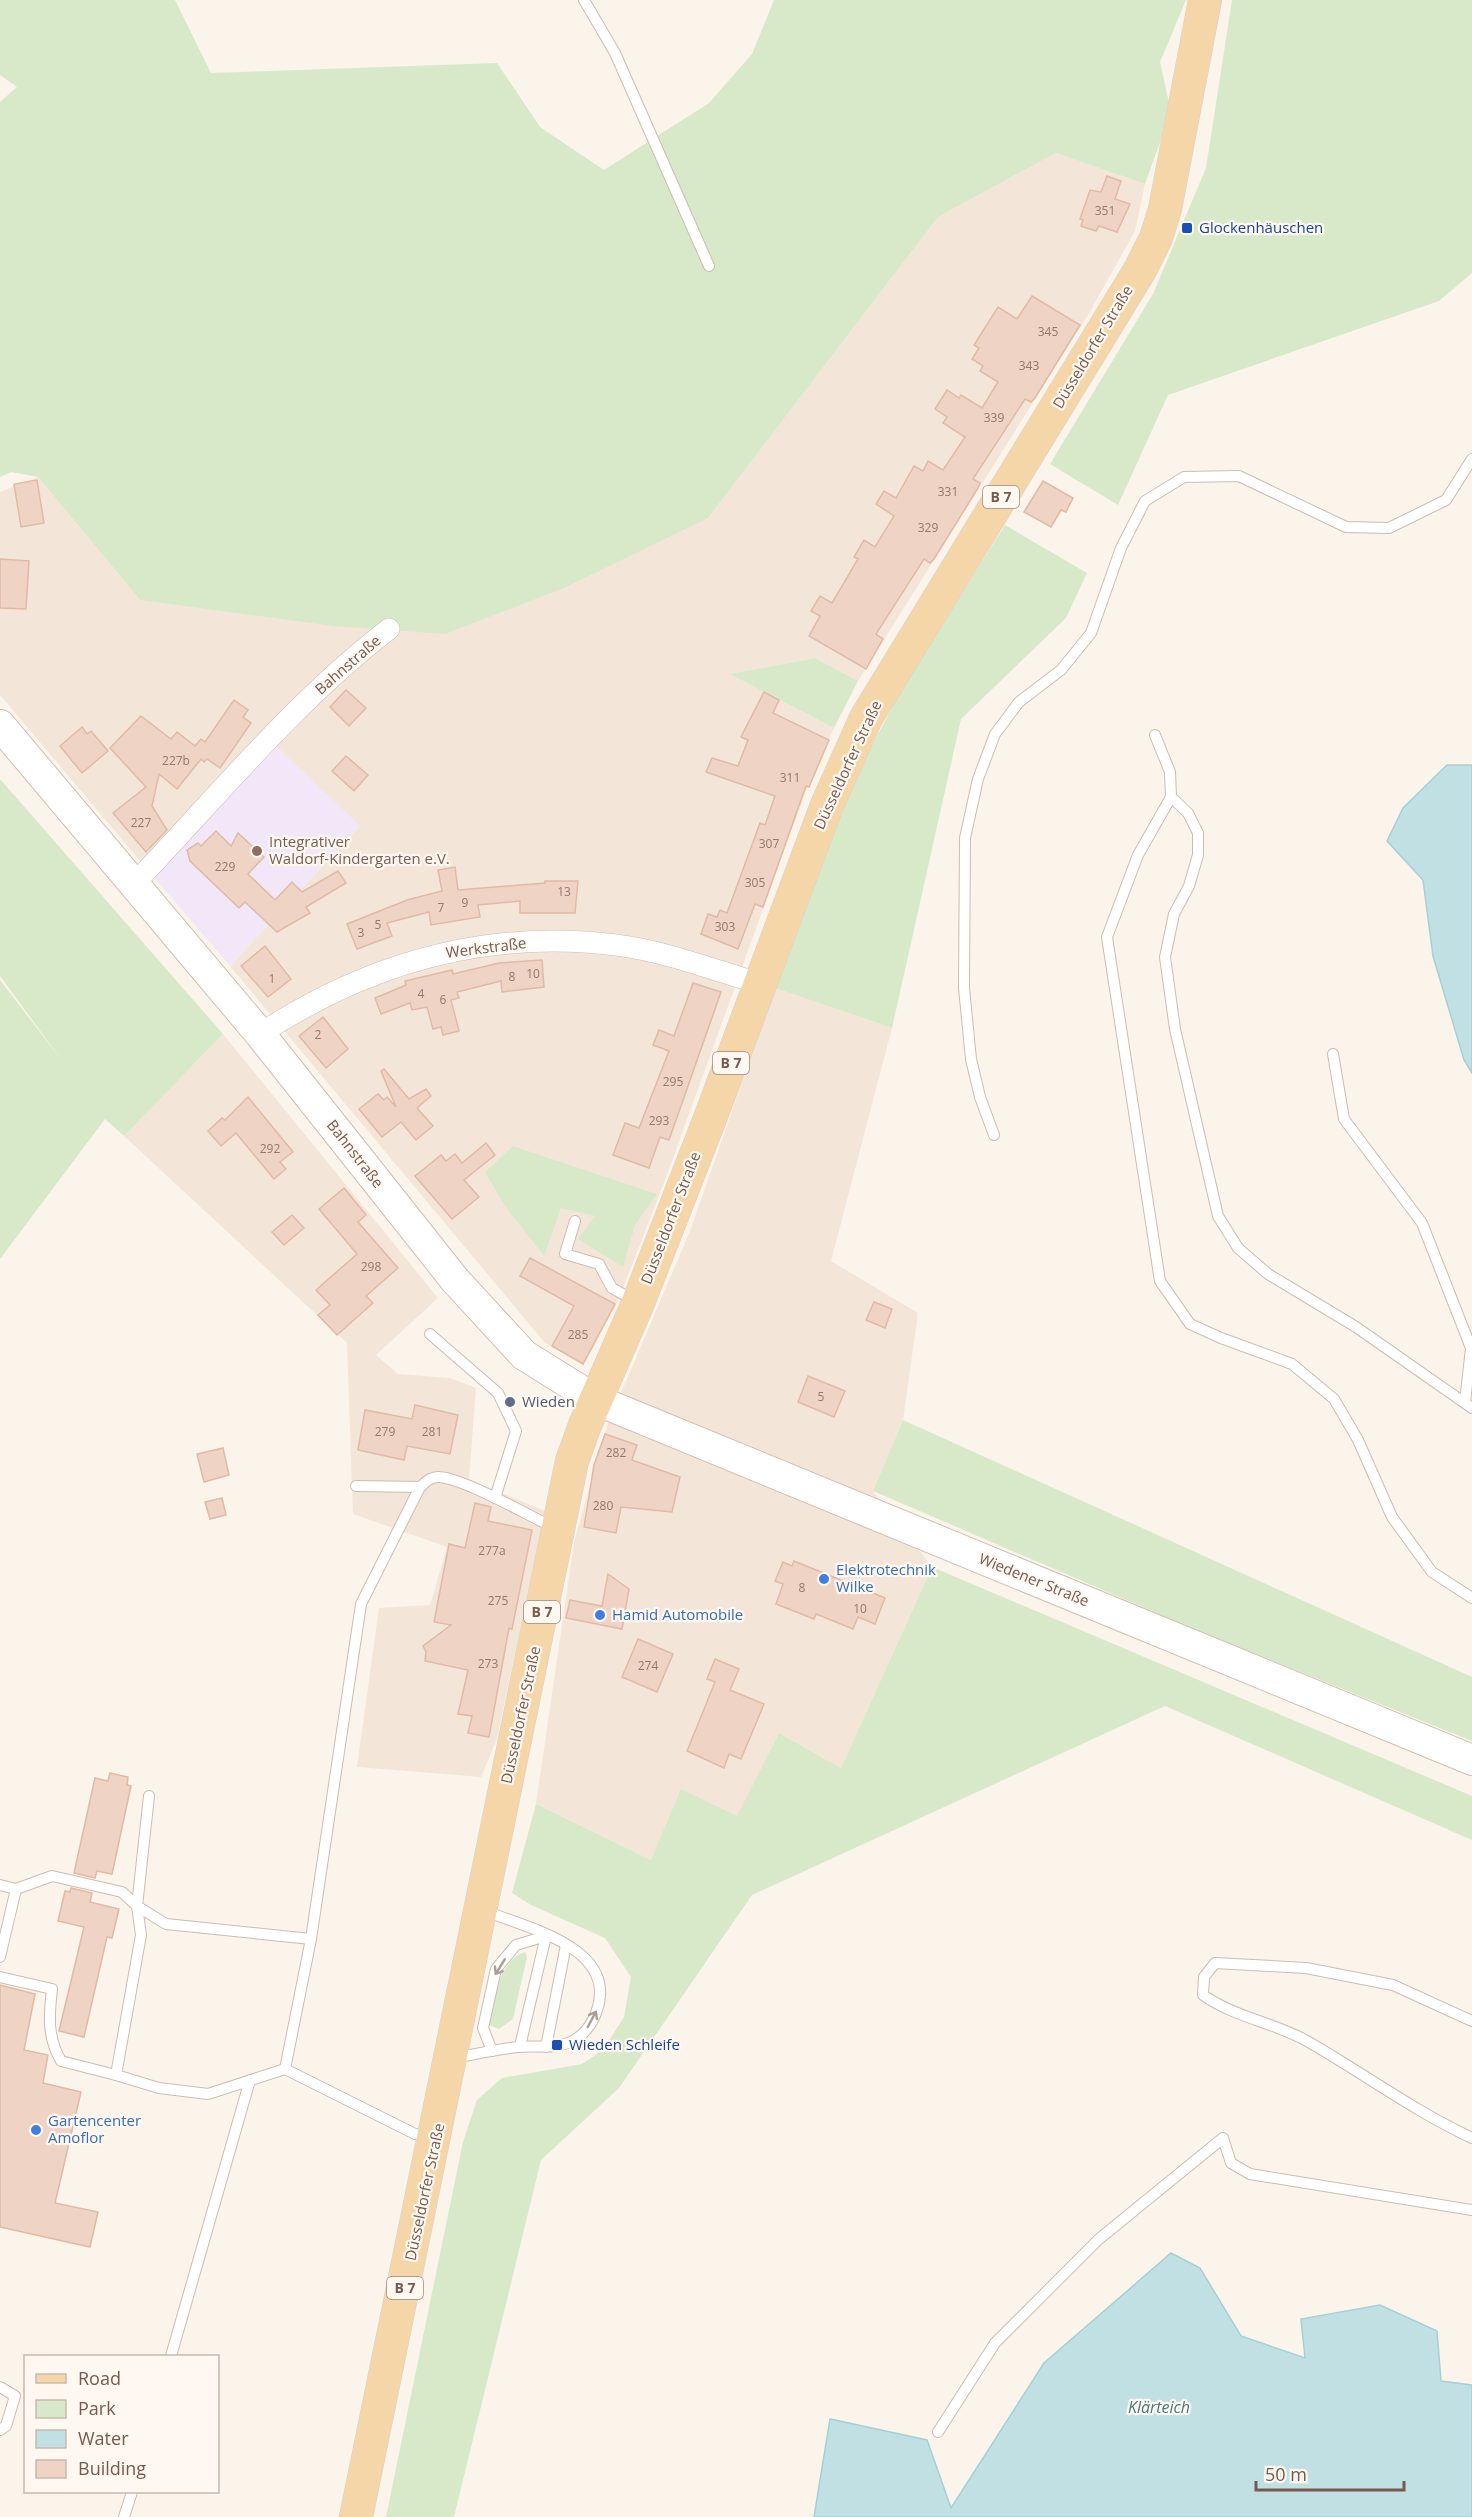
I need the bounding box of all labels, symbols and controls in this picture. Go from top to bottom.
house number: 351 [1095,202,1115,219]
place label: Glockenhäuschen [1199,217,1323,237]
marker: Glockenhäuschen [1180,221,1194,235]
street label: Düsseldorfer Straße [1047,281,1137,412]
house number: 345 [1038,323,1058,340]
house number: 343 [1019,357,1039,374]
house number: 339 [984,409,1004,426]
house number: 331 [938,483,958,500]
road number: B 7 [983,486,1019,508]
house number: 329 [918,519,938,536]
street label: Bahnstraße [310,630,385,698]
street label: Düsseldorfer Straße [808,697,886,832]
house number: 227b [162,752,190,769]
house number: 311 [780,769,800,786]
house number: 227 [131,814,151,831]
place label: Integrativer Waldorf-Kindergarten e.V. [269,831,450,868]
house number: 307 [759,835,779,852]
marker: Integrativer Waldorf-Kindergarten e.V. [250,844,264,858]
house number: 229 [215,858,235,875]
house number: 305 [745,874,765,891]
house number: 13 [557,883,571,900]
house number: 9 [462,894,469,911]
house number: 7 [438,899,445,916]
house number: 5 [375,916,382,933]
house number: 303 [715,918,735,935]
house number: 3 [358,924,365,941]
street label: Werkstraße [444,932,527,962]
house number: 10 [526,965,540,982]
house number: 8 [509,968,516,985]
house number: 1 [269,970,275,987]
house number: 4 [418,985,425,1002]
house number: 6 [440,991,447,1008]
house number: 2 [315,1026,322,1043]
road number: B 7 [713,1052,749,1074]
house number: 295 [663,1073,683,1090]
house number: 293 [649,1112,669,1129]
street label: Bahnstraße [323,1115,389,1192]
house number: 292 [260,1140,280,1157]
street label: Düsseldorfer Straße [636,1149,705,1287]
house number: 298 [361,1258,381,1275]
house number: 285 [568,1326,588,1343]
house number: 5 [818,1388,825,1405]
place label: Wieden [522,1391,575,1411]
marker: Wieden [503,1395,517,1409]
house number: 279 [375,1423,395,1440]
house number: 281 [422,1423,442,1440]
house number: 282 [606,1444,626,1461]
house number: 280 [593,1497,613,1514]
house number: 277a [478,1542,506,1559]
street label: Wiedener Straße [976,1548,1092,1610]
place label: Elektrotechnik Wilke [836,1559,936,1596]
marker: Elektrotechnik Wilke [817,1572,831,1586]
house number: 8 [799,1579,806,1596]
house number: 275 [488,1592,508,1609]
house number: 10 [853,1600,867,1617]
road number: B 7 [524,1601,560,1623]
place label: Hamid Automobile [612,1604,743,1624]
marker: Hamid Automobile [593,1608,607,1622]
street label: Düsseldorfer Straße [496,1644,544,1785]
house number: 273 [478,1655,498,1672]
house number: 274 [638,1657,658,1674]
one-way arrow [493,1958,505,1975]
one-way arrow [586,2011,598,2028]
place label: Wieden Schleife [569,2034,680,2054]
marker: Wieden Schleife [550,2038,564,2052]
place label: Gartencenter Amoflor [48,2110,141,2147]
street label: Düsseldorfer Straße [400,2121,448,2262]
marker: Gartencenter Amoflor [29,2123,43,2137]
road number: B 7 [387,2277,423,2299]
legend [24,2355,219,2493]
text: Road [78,2366,121,2390]
text: Park [78,2396,116,2420]
water label: Klärteich [1128,2396,1190,2418]
text: Water [78,2426,129,2450]
scale bar [1256,2454,1404,2492]
text: Building [78,2456,146,2480]
text: 50 m [1265,2462,1307,2486]

